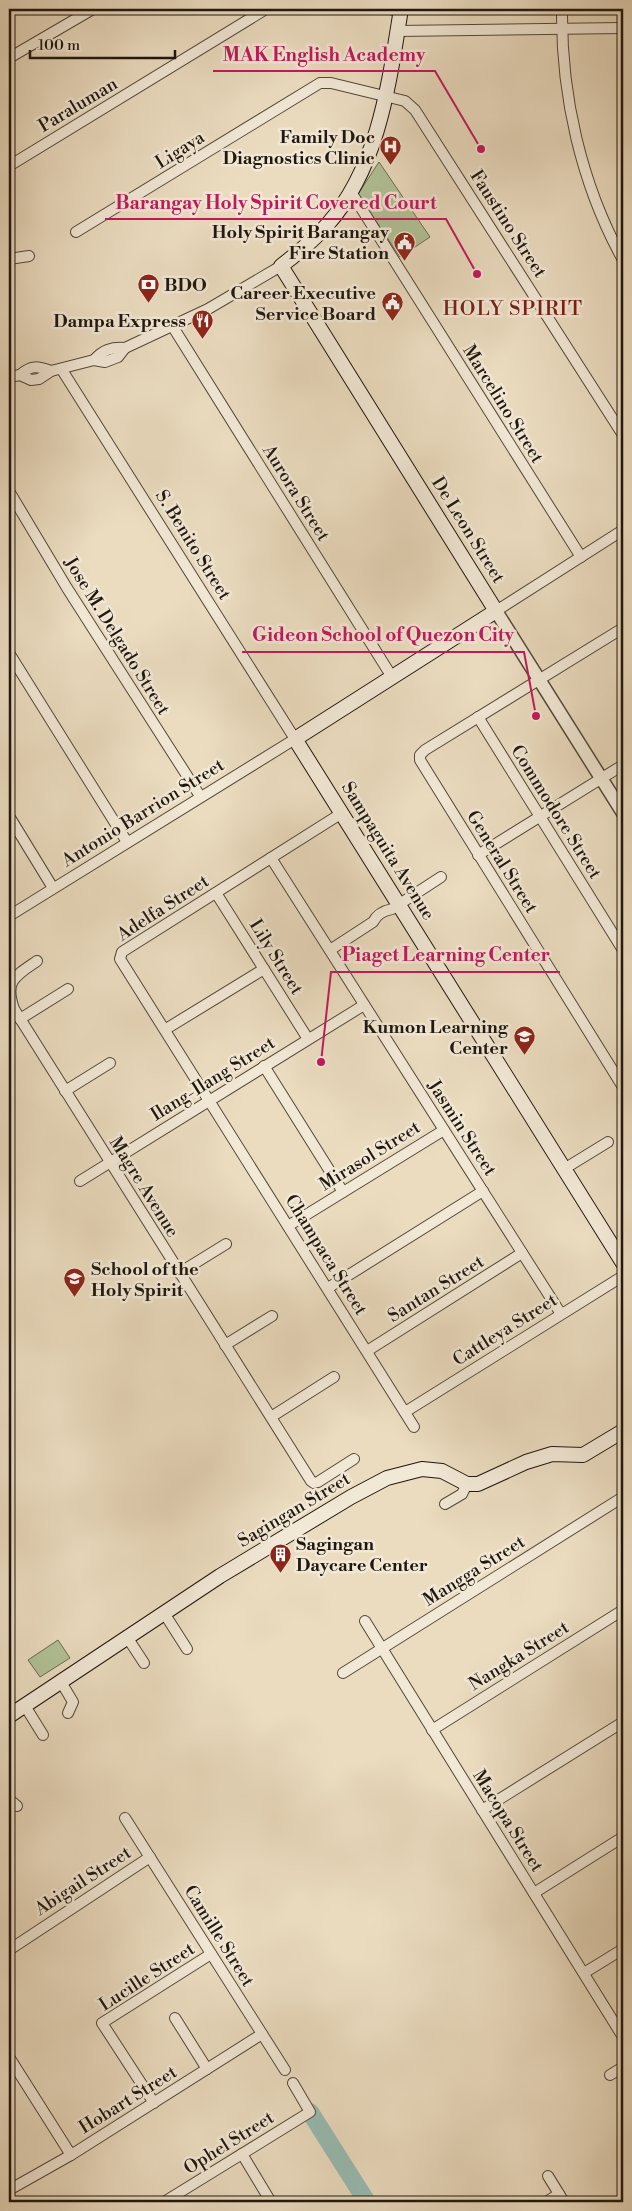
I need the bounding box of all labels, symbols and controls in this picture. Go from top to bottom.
scale bar [30,28,175,60]
text: 100 m [38,36,80,55]
callout: MAK English Academy [213,37,435,71]
text: MAK English Academy [223,43,426,67]
street label: Paraluman [34,72,122,138]
street label: Ligaya [151,125,210,174]
place label: Family Doc Diagnostics Clinic [223,126,375,170]
hospital icon: Family Doc Diagnostics Clinic [379,135,403,166]
street label: Faustino Street [465,166,552,283]
callout: Barangay Holy Spirit Covered Court [105,185,446,219]
text: Barangay Holy Spirit Covered Court [115,191,437,215]
place label: Holy Spirit Barangay Fire Station [212,221,390,265]
public building icon: Holy Spirit Barangay Fire Station [393,230,417,261]
bank icon: BDO [136,273,160,304]
place label: BDO [164,274,207,297]
place label: Career Executive Service Board [230,282,376,326]
public building icon: Career Executive Service Board [380,291,404,322]
district label: HOLY SPIRIT [443,297,583,322]
restaurant icon: Dampa Express [190,309,214,340]
place label: Dampa Express [53,310,186,333]
street label: Marcelino Street [457,340,549,468]
street label: Aurora Street [257,440,335,546]
street label: De Leon Street [426,472,510,588]
street label: S. Benito Street [150,486,236,605]
street label: Jose M. Delgado Street [59,552,175,720]
callout: Gideon School of Quezon City [242,618,524,652]
text: Gideon School of Quezon City [252,623,514,647]
street label: Commodore Street [505,741,607,884]
street label: Antonio Barrion Street [57,753,229,873]
street label: Sampaguita Avenue [336,778,440,924]
street label: General Street [461,806,543,918]
street label: Adelfa Street [112,869,214,947]
street label: Lily Street [244,915,308,999]
callout: Piaget Learning Center [331,938,560,972]
text: Piaget Learning Center [342,943,551,967]
place label: Kumon Learning Center [363,1016,509,1060]
school or university icon: Kumon Learning Center [512,1025,536,1056]
street label: Ilang-Ilang Street [147,1031,280,1126]
street label: Jasmin Street [422,1075,502,1181]
street label: Mirasol Street [315,1116,425,1196]
street label: Magre Avenue [104,1132,184,1242]
street label: Champaca Street [280,1190,373,1320]
street label: Santan Street [384,1250,489,1328]
place label: School of the Holy Spirit [91,1258,199,1302]
school or university icon: School of the Holy Spirit [63,1267,87,1298]
street label: Cattleya Street [448,1288,562,1371]
street label: Sagingan Street [234,1467,355,1553]
street label: Mangga Street [419,1530,530,1612]
place label: Sagingan Daycare Center [296,1533,428,1577]
building icon: Sagingan Daycare Center [268,1542,292,1573]
street label: Nangka Street [465,1616,574,1696]
street label: Macopa Street [467,1766,549,1877]
street label: Abigail Street [30,1841,136,1921]
street label: Camille Street [179,1881,260,1992]
street label: Lucille Street [95,1937,200,2016]
street label: Hobart Street [75,2060,182,2139]
street label: Ophel Street [180,2106,279,2180]

